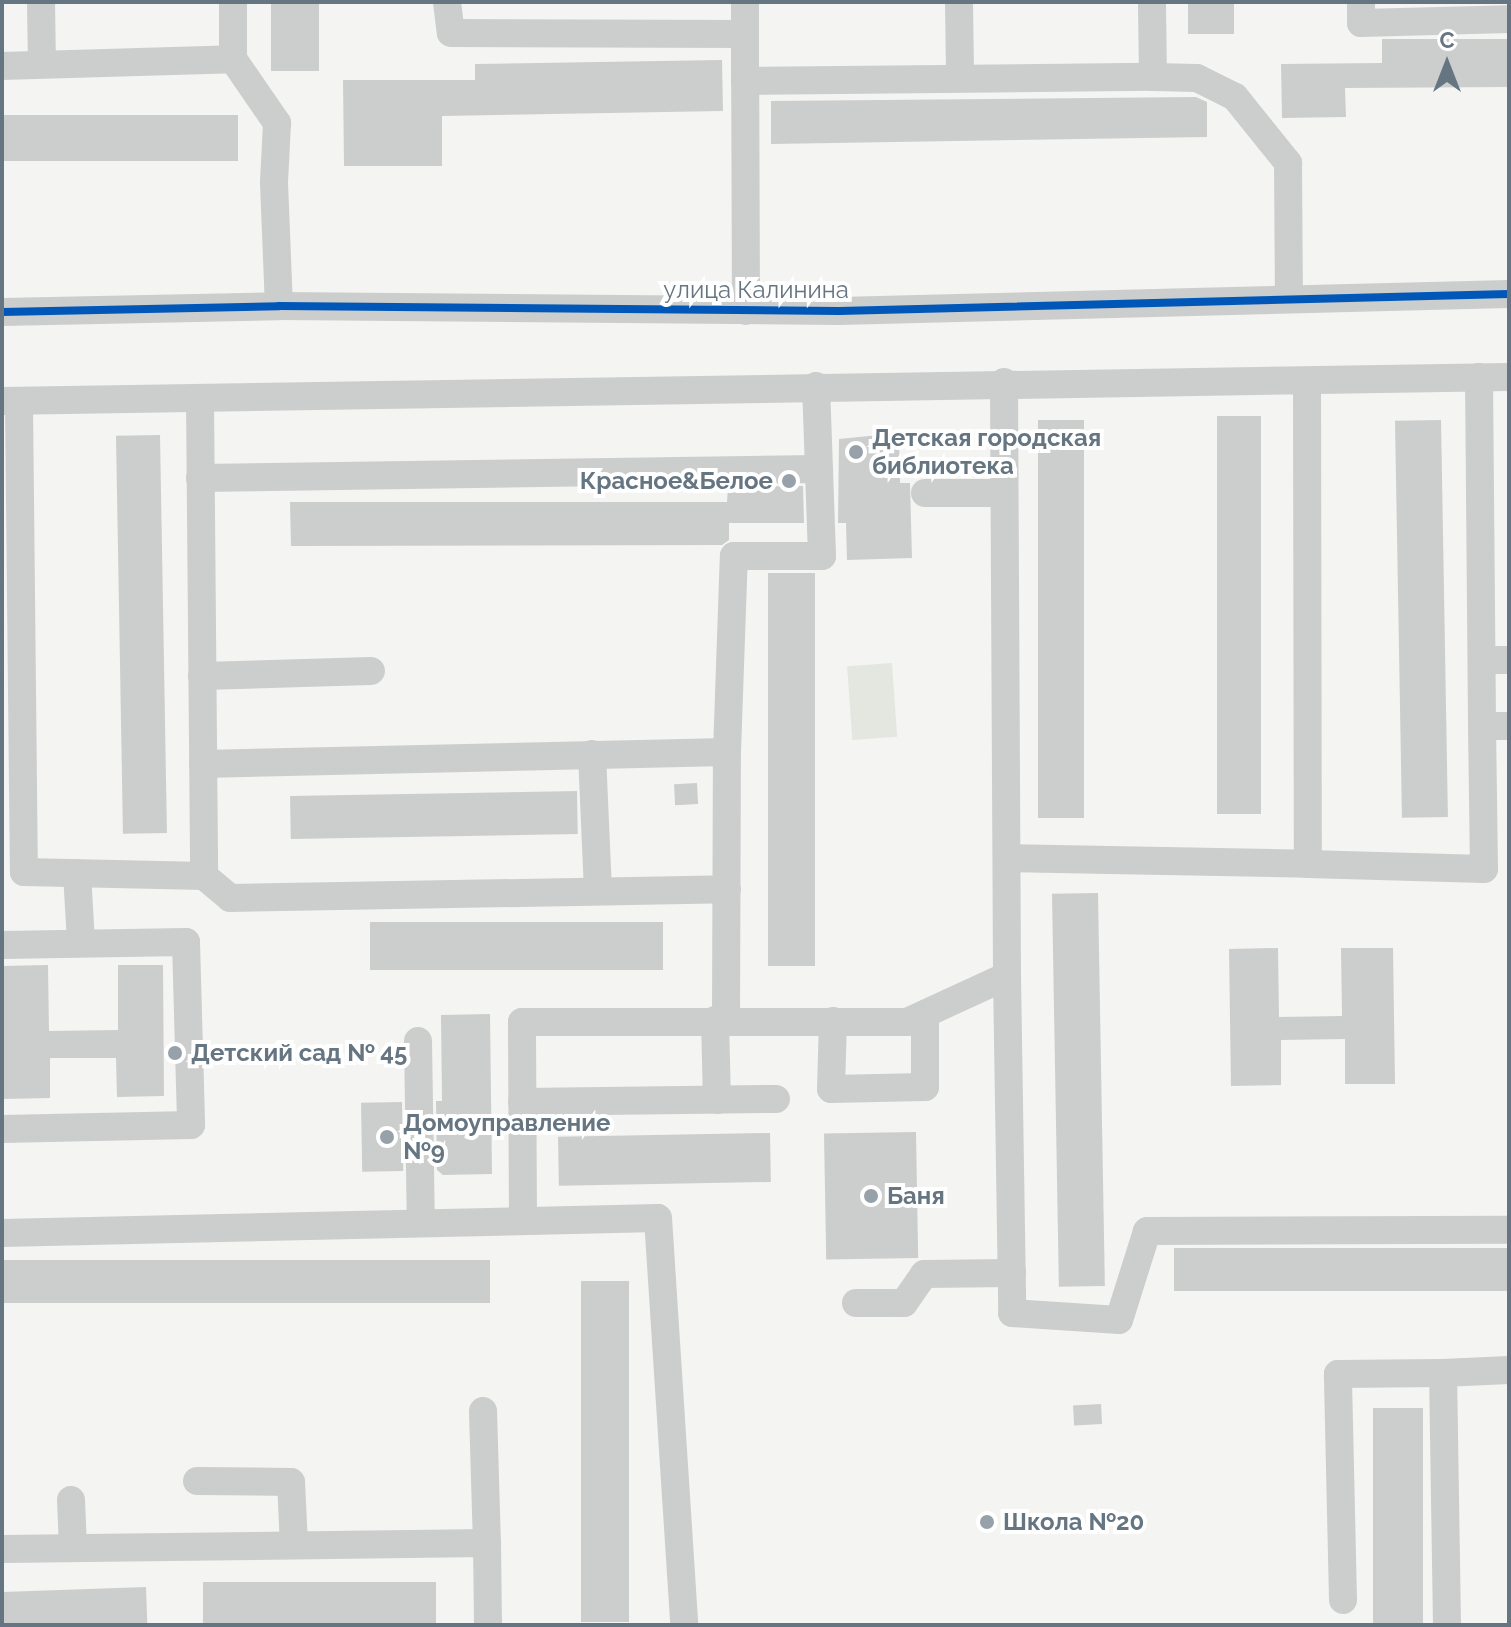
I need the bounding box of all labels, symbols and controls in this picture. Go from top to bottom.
north arrow [1407,24,1487,104]
text: С [1439,27,1455,53]
street label: улица Калинина [663,276,849,304]
place label: Детская городская библиотека [872,424,1101,480]
marker: Детская городская библиотека [847,443,865,461]
place label: Красное&Белое [580,467,773,495]
marker: Красное&Белое [780,472,798,490]
place label: Детский сад № 45 [191,1039,407,1067]
marker: Детский сад № 45 [166,1044,184,1062]
place label: Домоуправление №9 [403,1109,610,1165]
marker: Домоуправление №9 [378,1128,396,1146]
place label: Баня [887,1182,945,1210]
marker: Баня [862,1187,880,1205]
place label: Школа №20 [1003,1508,1144,1536]
marker: Школа №20 [978,1513,996,1531]

